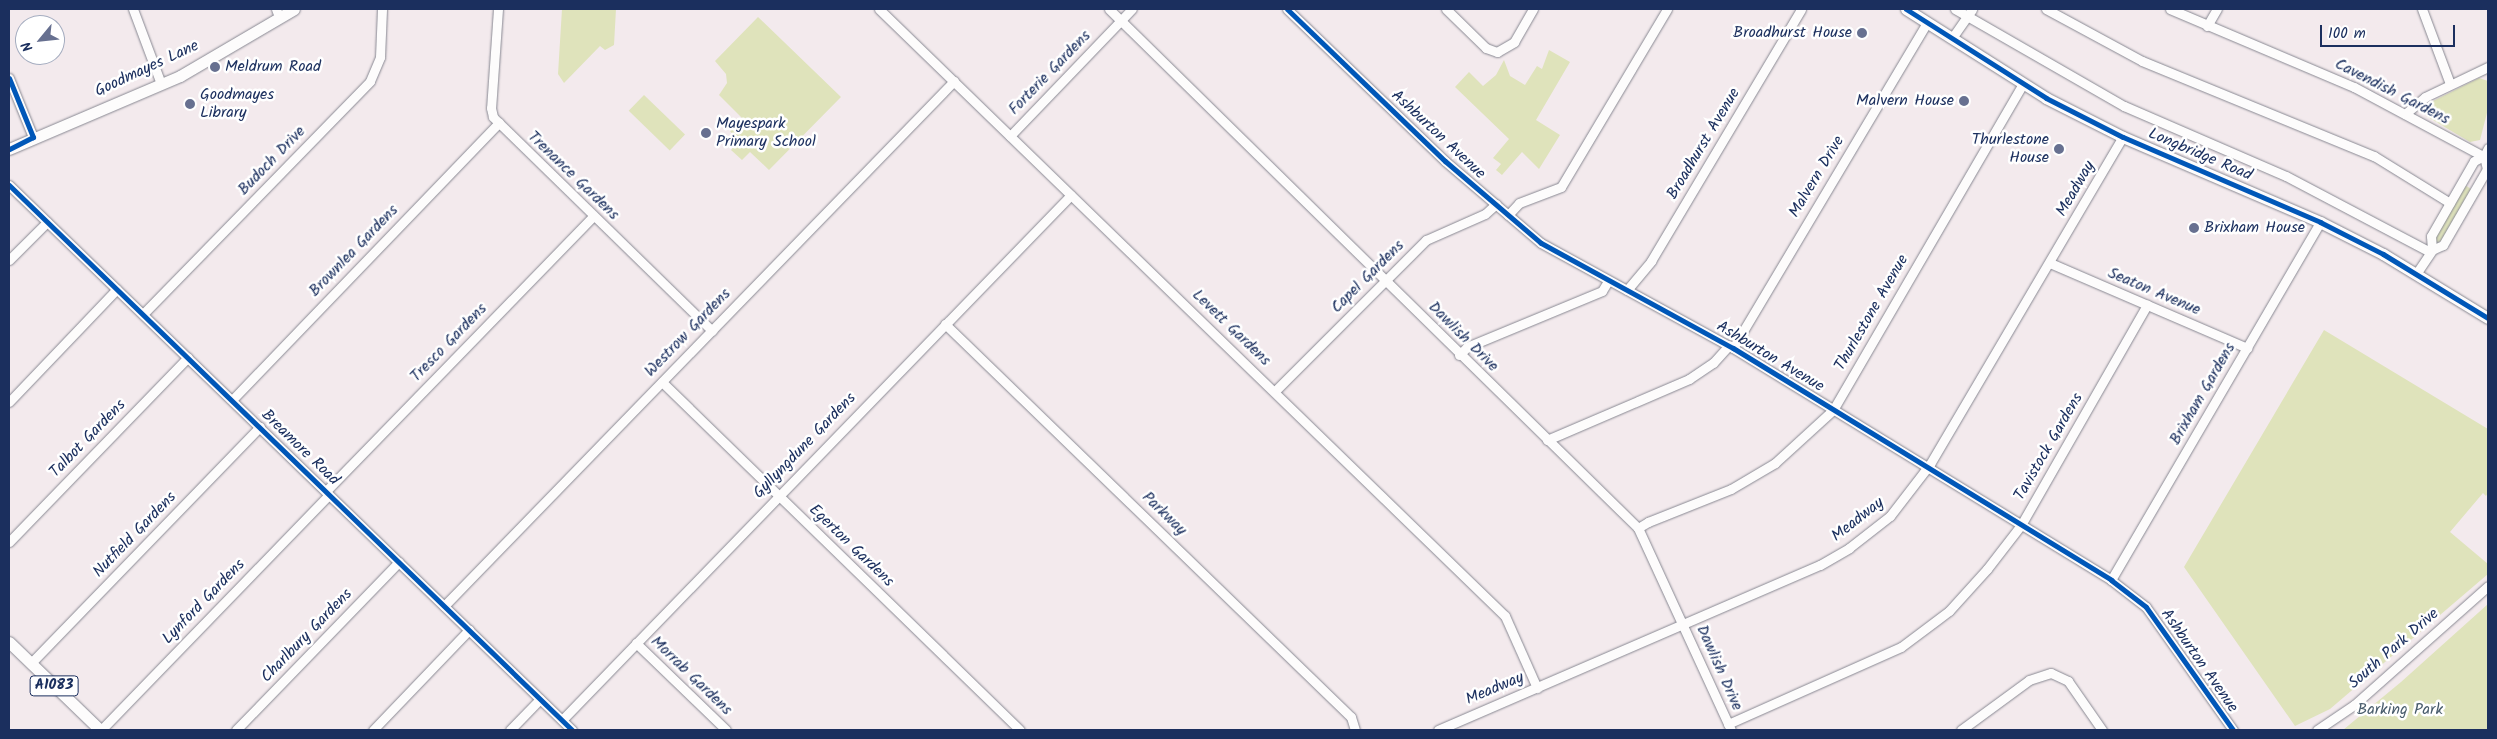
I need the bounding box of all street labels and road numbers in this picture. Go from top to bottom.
street label: Forterie Gardens [1005,27,1095,119]
street label: Goodmayes Lane [92,37,202,101]
street label: Cavendish Gardens [2331,55,2453,129]
street label: Broadhurst Avenue [1663,85,1745,203]
street label: Ashburton Avenue [1387,86,1489,184]
street label: Budoch Drive [234,122,310,200]
street label: Longbridge Road [2145,124,2255,186]
street label: Trenance Gardens [523,128,623,224]
street label: Malvern Drive [1785,133,1849,221]
street label: Meadway [2052,158,2100,220]
street label: Brownlea Gardens [305,201,403,301]
street label: Capel Gardens [1327,236,1409,318]
street label: Thurlestone Avenue [1831,252,1913,374]
street label: Seaton Avenue [2105,264,2203,320]
street label: Westrow Gardens [641,285,735,381]
street label: Levett Gardens [1188,286,1274,370]
street label: Dawlish Drive [1424,298,1502,376]
street label: Tresco Gardens [407,300,491,386]
street label: Ashburton Avenue [1713,317,1827,397]
street label: Brixham Gardens [2166,340,2240,448]
street label: Gyllyngdune Gardens [750,389,860,503]
street label: Tavistock Gardens [2010,390,2088,504]
street label: Talbot Gardens [46,396,130,482]
street label: Breamore Road [257,406,343,490]
street label: Nutfield Gardens [89,488,181,582]
street label: Parkway [1138,488,1190,540]
street label: Meadway [1828,494,1888,546]
street label: Egerton Gardens [804,501,898,591]
street label: Lynford Gardens [159,555,249,649]
street label: Charlbury Gardens [257,585,357,687]
street label: South Park Drive [2345,605,2443,693]
street label: Ashburton Avenue [2156,606,2242,716]
street label: Dawlish Drive [1692,622,1746,714]
street label: Morrab Gardens [646,632,736,720]
street label: Meadway [1463,668,1527,710]
road number: A1083 [29,674,79,698]

